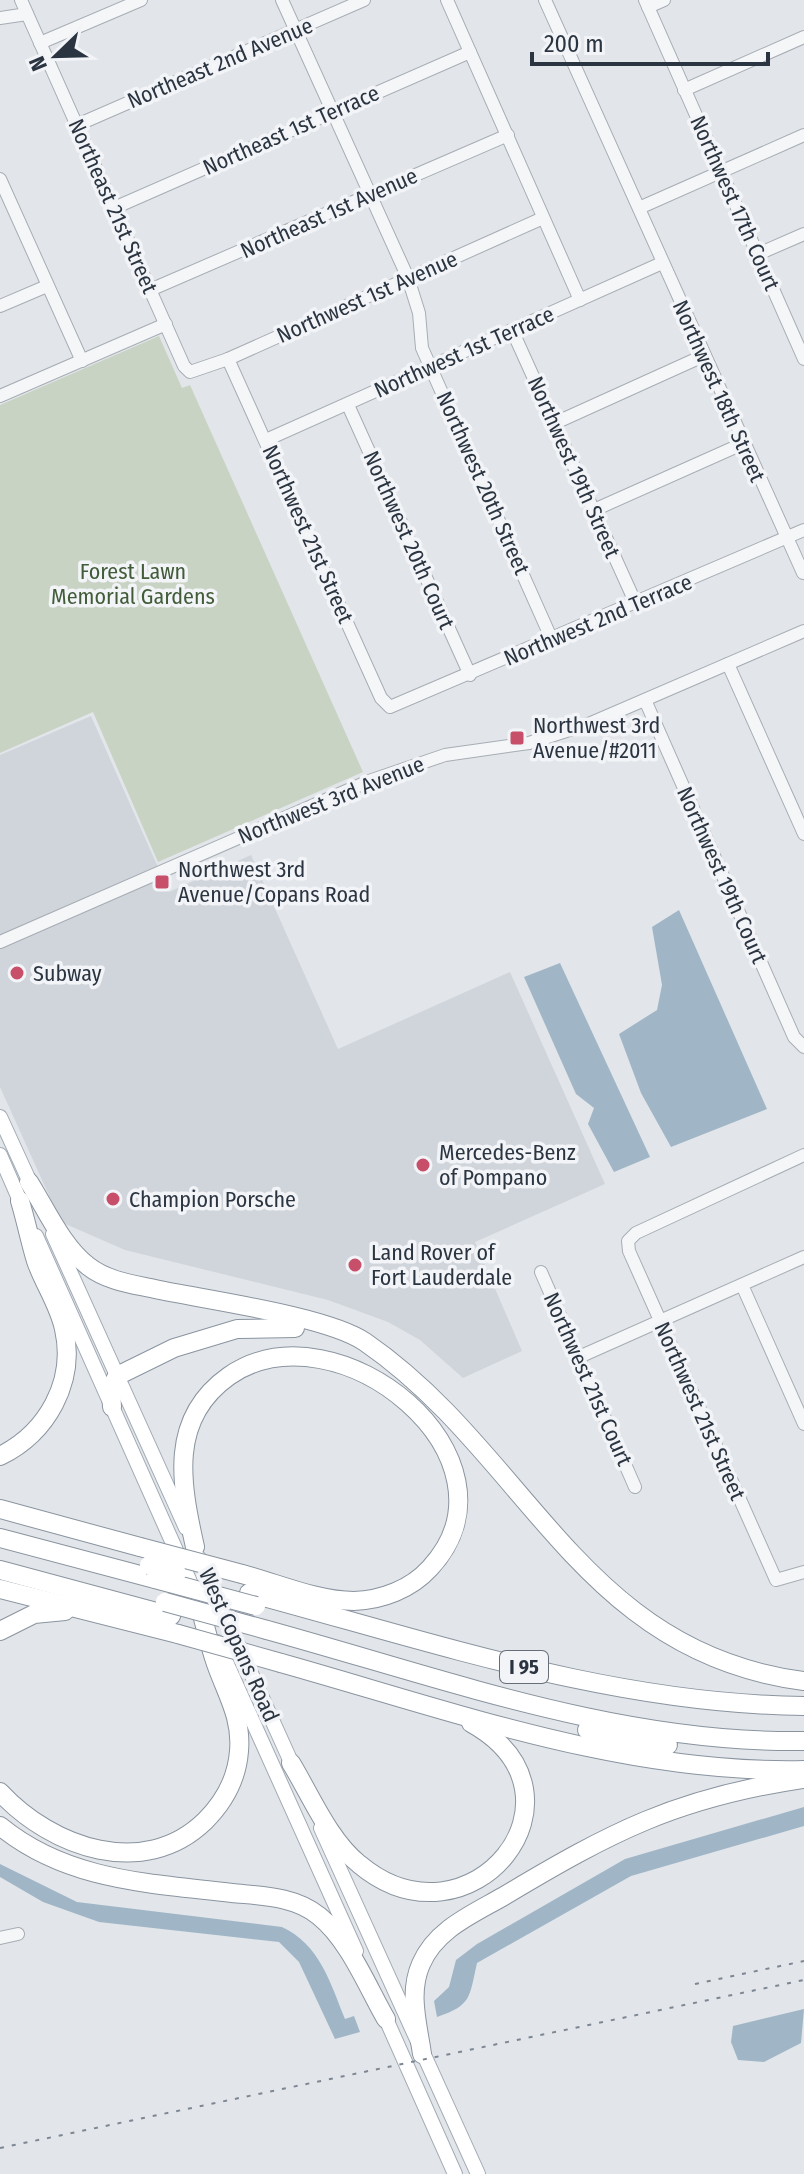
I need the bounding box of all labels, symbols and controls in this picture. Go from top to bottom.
street label: Northeast 2nd Avenue [123,12,317,114]
north arrow [16,16,96,96]
scale bar [532,16,768,66]
text: 200 m [544,30,604,58]
text: N [23,52,53,75]
street label: Northeast 1st Terrace [199,79,383,181]
street label: Northwest 17th Court [684,111,786,295]
street label: Northeast 21st Street [62,115,164,298]
street label: Northeast 1st Avenue [236,162,422,264]
street label: Northwest 1st Avenue [272,245,462,349]
street label: Northwest 18th Street [667,296,772,487]
street label: Northwest 1st Terrace [370,300,558,404]
street label: Northwest 19th Street [522,372,626,563]
street label: Northwest 20th Street [430,387,536,580]
street label: Northwest 21st Street [257,441,360,628]
street label: Northwest 20th Court [358,447,461,634]
park label: Forest Lawn Memorial Gardens [51,558,215,610]
street label: Northwest 2nd Terrace [500,568,696,672]
place label: Northwest 3rd Avenue/#2011 [533,712,660,764]
marker: Northwest 3rd Avenue/#2011 [508,729,526,747]
street label: Northwest 3rd Avenue [234,750,428,850]
street label: Northwest 19th Court [671,783,773,968]
place label: Northwest 3rd Avenue/Copans Road [178,856,370,908]
marker: Northwest 3rd Avenue/Copans Road [153,873,171,891]
place label: Subway [33,960,102,987]
marker: Subway [8,964,26,982]
place label: Mercedes-Benz of Pompano [439,1139,576,1191]
marker: Mercedes-Benz of Pompano [414,1156,432,1174]
place label: Champion Porsche [129,1186,296,1213]
marker: Champion Porsche [104,1190,122,1208]
place label: Land Rover of Fort Lauderdale [371,1239,512,1291]
marker: Land Rover of Fort Lauderdale [346,1256,364,1274]
street label: Northwest 21st Court [538,1288,639,1470]
street label: Northwest 21st Street [649,1318,752,1505]
street label: West Copans Road [193,1564,285,1726]
road number: I 95 [500,1651,548,1683]

